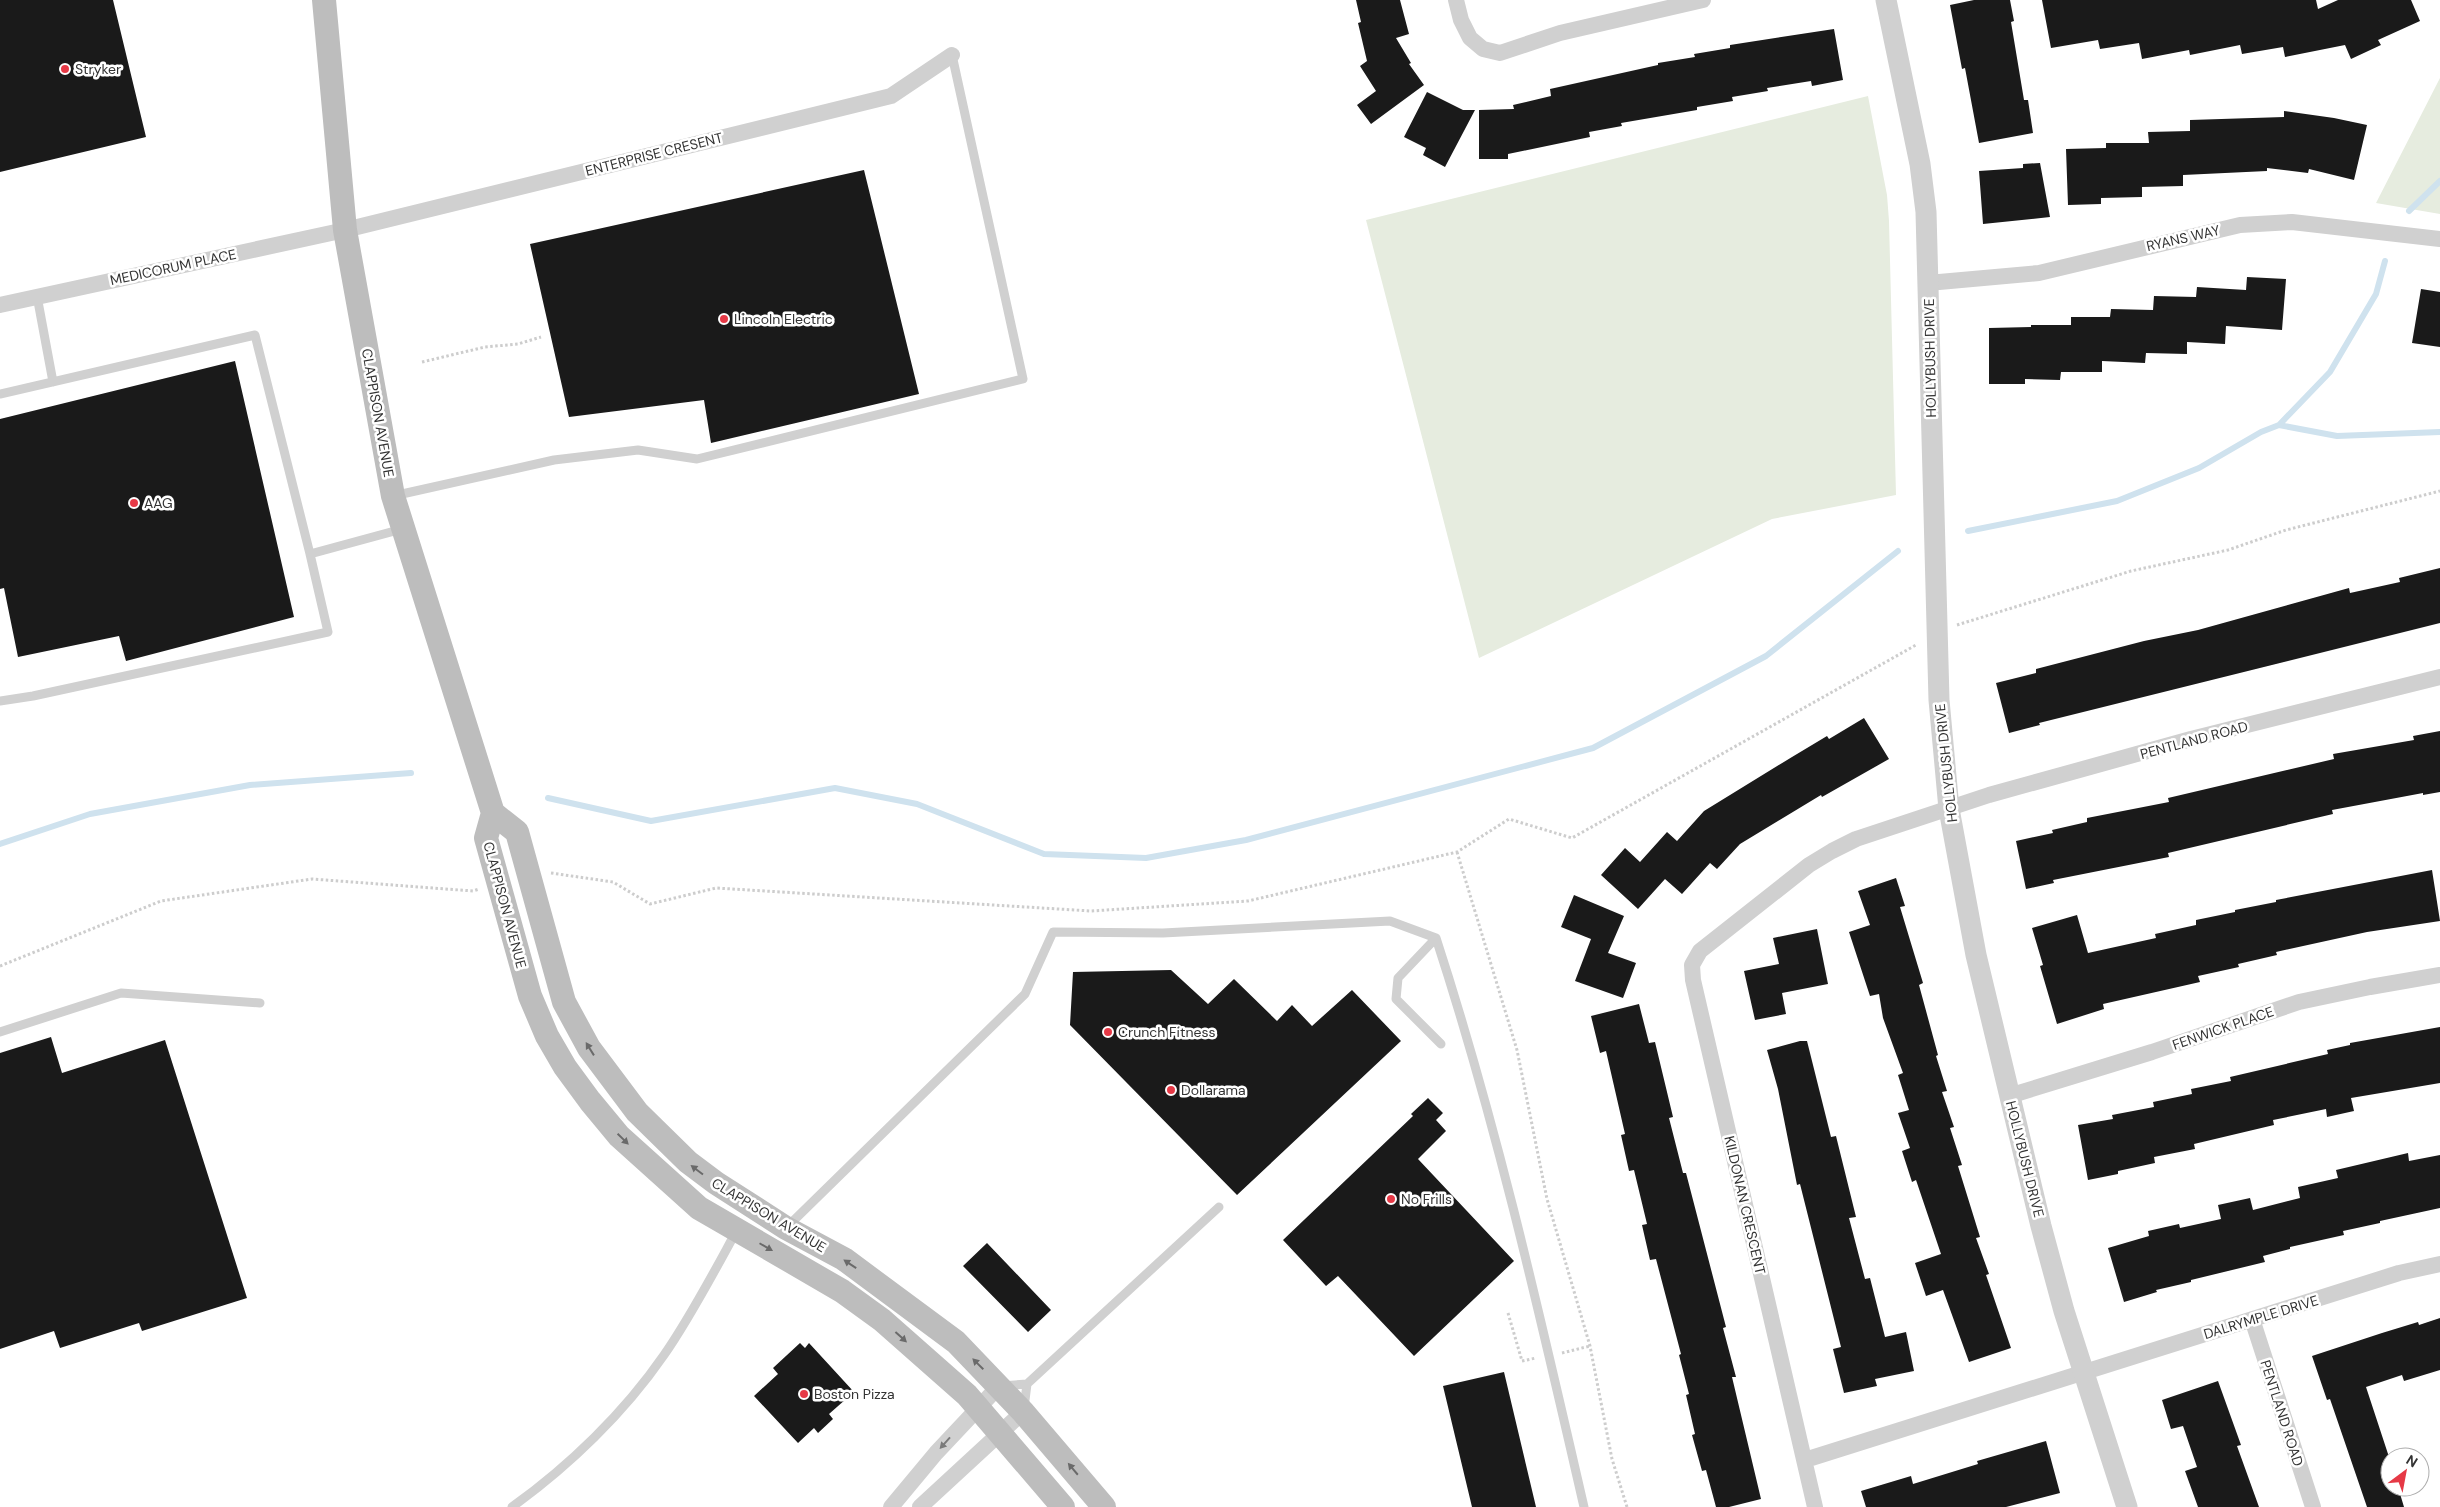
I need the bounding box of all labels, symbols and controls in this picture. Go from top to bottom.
place label: Stryker [75,60,121,78]
marker: Stryker [59,63,71,75]
street label: ENTERPRISE CRESENT [583,128,725,180]
street label: RYANS WAY [2145,221,2221,255]
street label: MEDICORUM PLACE [108,245,238,289]
street label: HOLLYBUSH DRIVE [1920,298,1940,418]
place label: Lincoln Electric [734,310,833,328]
marker: Lincoln Electric [718,313,730,325]
street label: CLAPPISON AVENUE [358,347,398,479]
place label: AAG [144,494,173,512]
marker: AAG [128,497,140,509]
street label: HOLLYBUSH DRIVE [1931,703,1961,823]
street label: PENTLAND ROAD [2138,717,2250,763]
street label: CLAPPISON AVENUE [479,840,531,970]
street label: FENWICK PLACE [2170,1002,2276,1054]
place label: Crunch Fitness [1118,1023,1215,1041]
marker: Crunch Fitness [1102,1026,1114,1038]
one-way arrow [585,1042,595,1055]
place label: Dollarama [1181,1081,1246,1099]
marker: Dollarama [1165,1084,1177,1096]
street label: HOLLYBUSH DRIVE [2002,1099,2048,1219]
one-way arrow [617,1133,629,1145]
street label: KILDONAN CRESCENT [1720,1134,1770,1276]
one-way arrow [691,1164,704,1175]
street label: CLAPPISON AVENUE [708,1174,830,1256]
place label: No Frills [1401,1190,1452,1208]
marker: No Frills [1385,1193,1397,1205]
one-way arrow [758,1243,773,1251]
one-way arrow [844,1259,857,1269]
street label: DALRYMPLE DRIVE [2201,1291,2321,1343]
one-way arrow [894,1331,906,1343]
one-way arrow [972,1358,984,1370]
street label: PENTLAND ROAD [2256,1358,2308,1468]
place label: Boston Pizza [814,1385,895,1403]
marker: Boston Pizza [798,1388,810,1400]
one-way arrow [939,1437,951,1449]
north arrow [2380,1447,2430,1497]
text: N [2403,1451,2421,1471]
one-way arrow [1067,1463,1078,1476]

